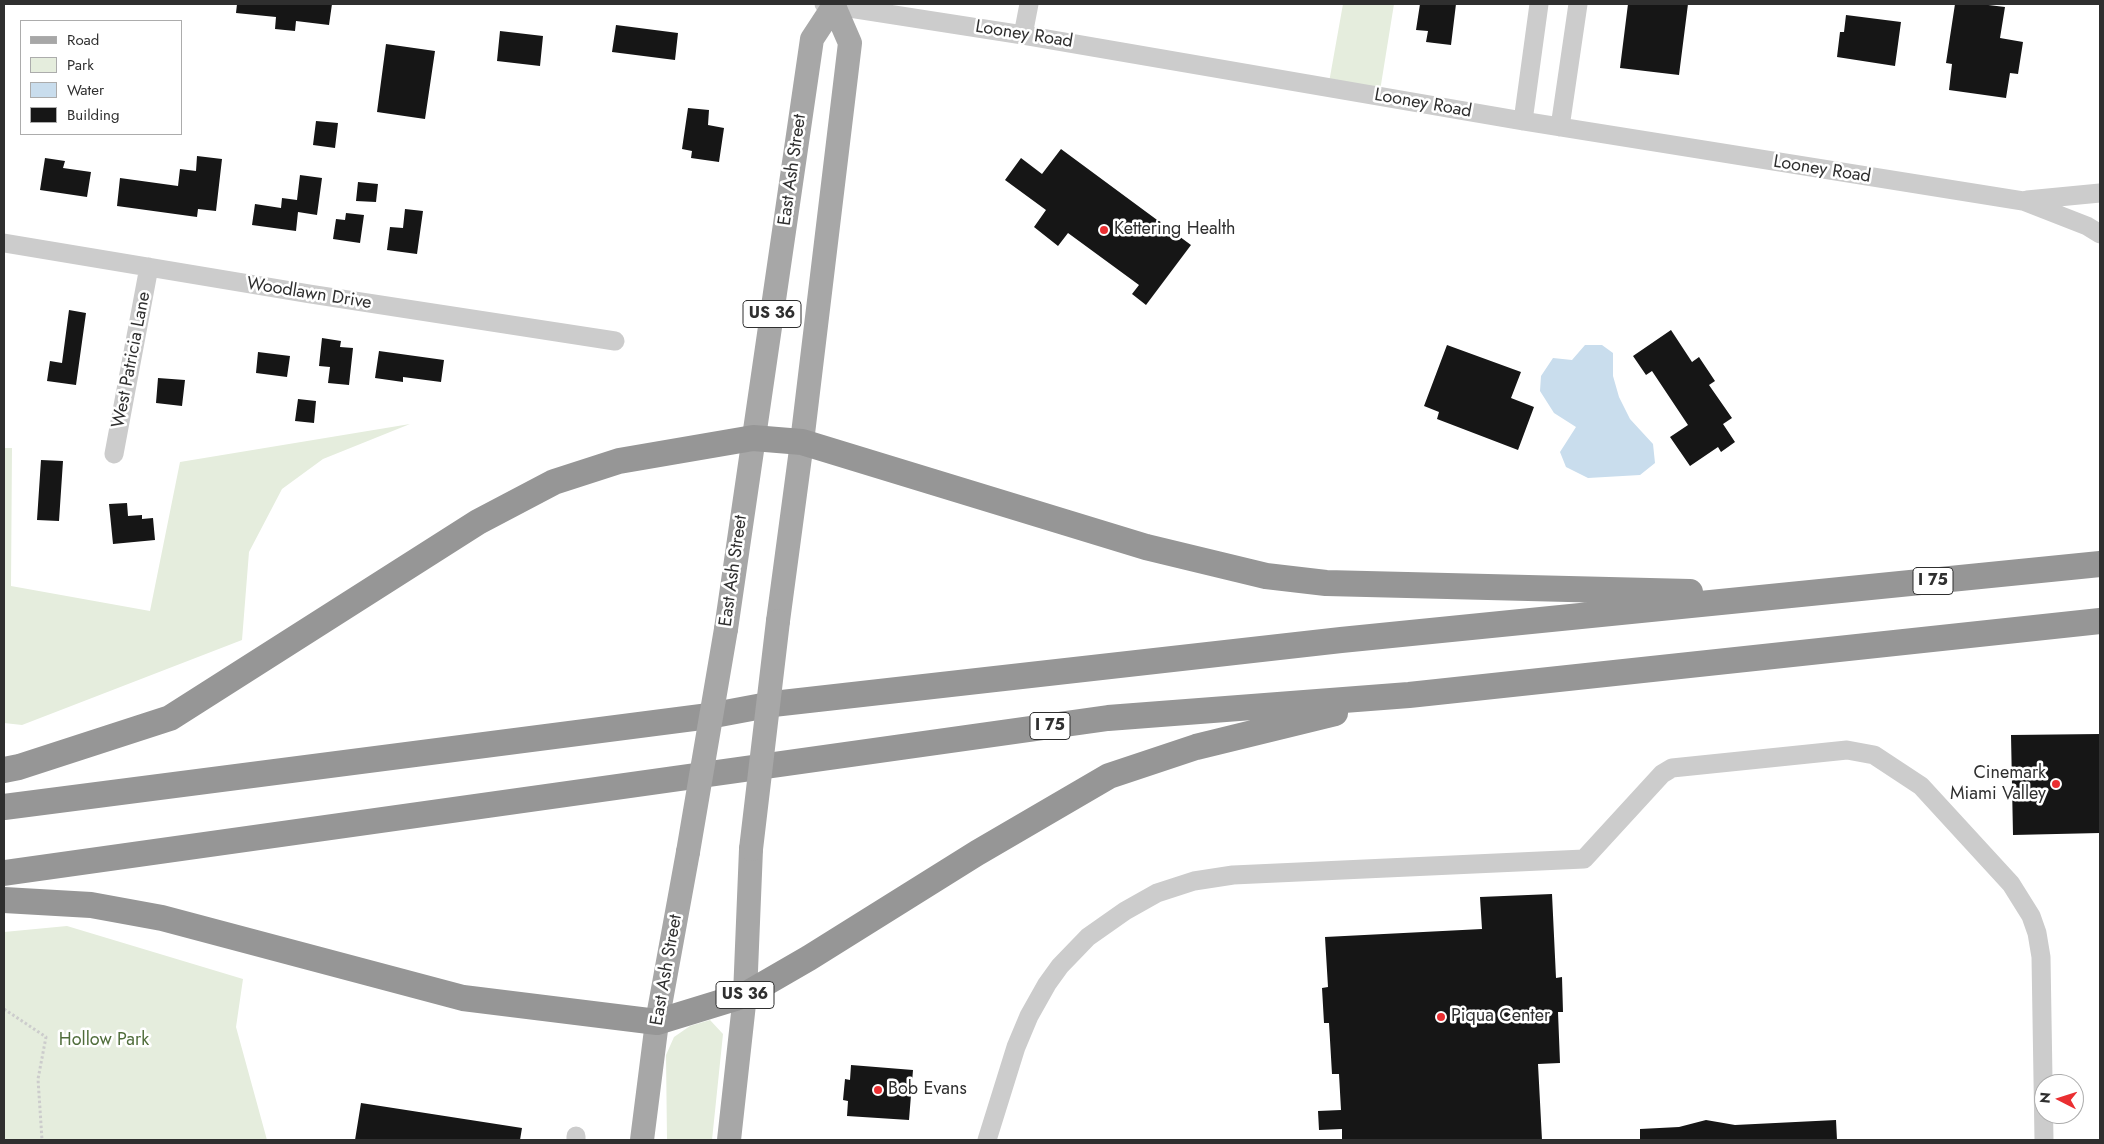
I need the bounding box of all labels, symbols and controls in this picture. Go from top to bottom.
street label: Looney Road [974,17,1074,53]
legend [20,20,182,135]
text: Road [67,29,99,51]
text: Park [67,54,94,76]
text: Water [67,79,104,101]
street label: Looney Road [1373,85,1473,123]
text: Building [67,104,119,126]
street label: East Ash Street [774,113,812,227]
street label: Looney Road [1772,152,1872,188]
place label: Kettering Health [1114,219,1235,241]
marker: Kettering Health [1098,224,1110,236]
street label: Woodlawn Drive [245,273,373,315]
street label: West Patricia Lane [108,290,156,430]
road number: US 36 [743,300,801,328]
street label: East Ash Street [715,514,753,628]
road number: I 75 [1913,568,1953,594]
road number: I 75 [1030,712,1070,739]
place label: Cinemark Miami Valley [1950,763,2046,806]
marker: Cinemark Miami Valley [2050,778,2062,790]
street label: East Ash Street [647,913,687,1027]
road number: US 36 [716,982,774,1008]
place label: Piqua Center [1451,1006,1550,1028]
marker: Piqua Center [1435,1011,1447,1023]
park label: Hollow Park [59,1030,149,1052]
north arrow [2034,1074,2084,1124]
place label: Bob Evans [888,1079,967,1101]
marker: Bob Evans [872,1084,884,1096]
text: N [2035,1091,2056,1104]

